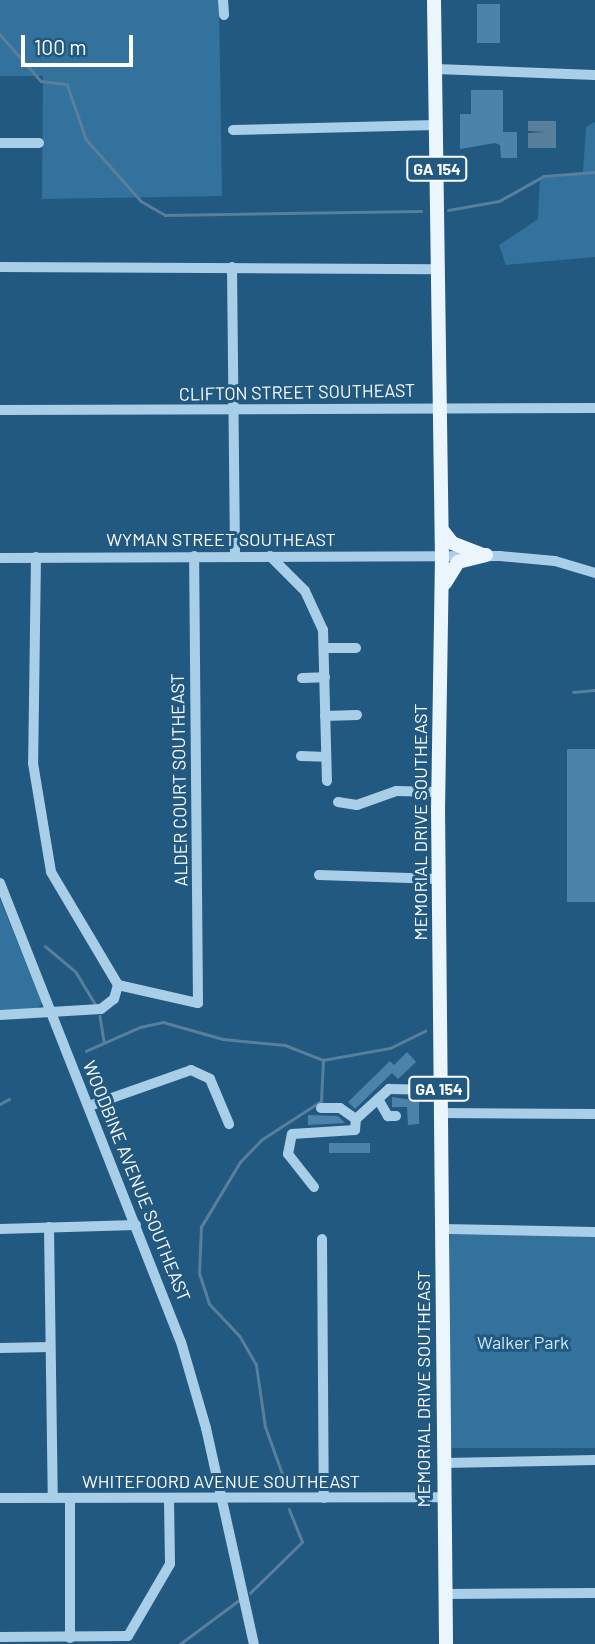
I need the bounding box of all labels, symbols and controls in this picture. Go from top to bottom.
scale bar [24,21,136,65]
text: 100 m [34,34,87,59]
road number: GA 154 [406,156,468,182]
street label: CLIFTON STREET SOUTHEAST [179,379,415,405]
street label: WYMAN STREET SOUTHEAST [106,528,336,550]
street label: ALDER COURT SOUTHEAST [166,673,192,887]
street label: MEMORIAL DRIVE SOUTHEAST [409,704,431,940]
street label: WOODBINE AVENUE SOUTHEAST [79,1057,195,1305]
road number: GA 154 [408,1077,471,1102]
street label: MEMORIAL DRIVE SOUTHEAST [412,1271,434,1507]
park label: Walker Park [477,1331,569,1353]
street label: WHITEFOORD AVENUE SOUTHEAST [82,1470,360,1492]

